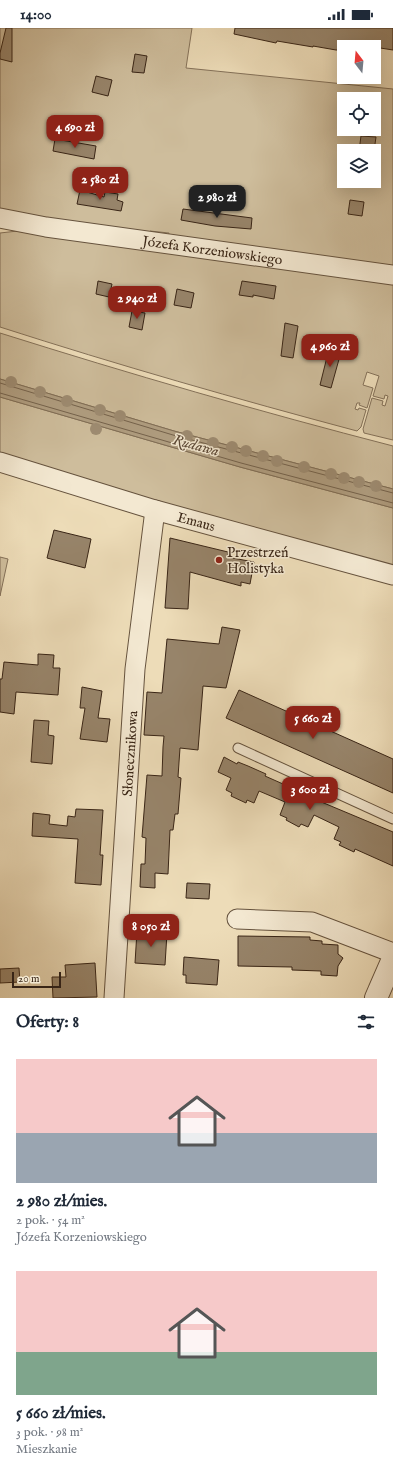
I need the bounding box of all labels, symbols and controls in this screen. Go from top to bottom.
text: 14:00 [20,5,52,24]
north arrow [337,40,381,84]
map controls [337,40,381,188]
button: locate [337,92,381,136]
pin: 4 690 zł [34,115,116,149]
text: 4 690 zł [55,119,95,136]
button: layers [337,144,381,188]
pin: 2 580 zł [59,167,141,201]
text: 2 580 zł [81,171,119,188]
pin: 2 980 zł [176,185,258,219]
text: 2 980 zł [198,189,236,206]
street label: Józefa Korzeniowskiego [139,232,284,270]
pin: 2 940 zł [96,286,178,320]
text: 2 940 zł [117,290,157,307]
pin: 4 960 zł [289,334,371,368]
text: 4 960 zł [310,338,350,355]
water label: Rudawa [171,430,221,461]
street label: Emaus [175,508,217,536]
place label: Przestrzeń Holistyka [227,544,289,578]
marker: Przestrzeń Holistyka [214,555,224,565]
pin: 5 660 zł [272,706,354,740]
street label: Słonecznikowa [119,709,142,797]
text: 5 660 zł [294,710,332,727]
pin: 3 600 zł [269,777,351,811]
text: 3 600 zł [291,781,329,798]
pin: 8 050 zł [110,914,192,948]
text: 8 050 zł [132,918,170,935]
scale bar [12,970,61,989]
text: 20 m [18,972,39,986]
icon: filters [355,1011,377,1033]
text: Oferty: 8 [16,1012,79,1033]
icon: home [161,1085,233,1157]
text: 2 980 zł/mies. [16,1191,107,1212]
text: 2 pok. · 54 m² [16,1212,85,1229]
text: Józefa Korzeniowskiego [16,1229,147,1246]
icon: home [161,1297,233,1369]
text: 5 660 zł/mies. [16,1403,106,1424]
text: 3 pok. · 98 m² [16,1424,83,1441]
text: Mieszkanie [16,1441,77,1458]

